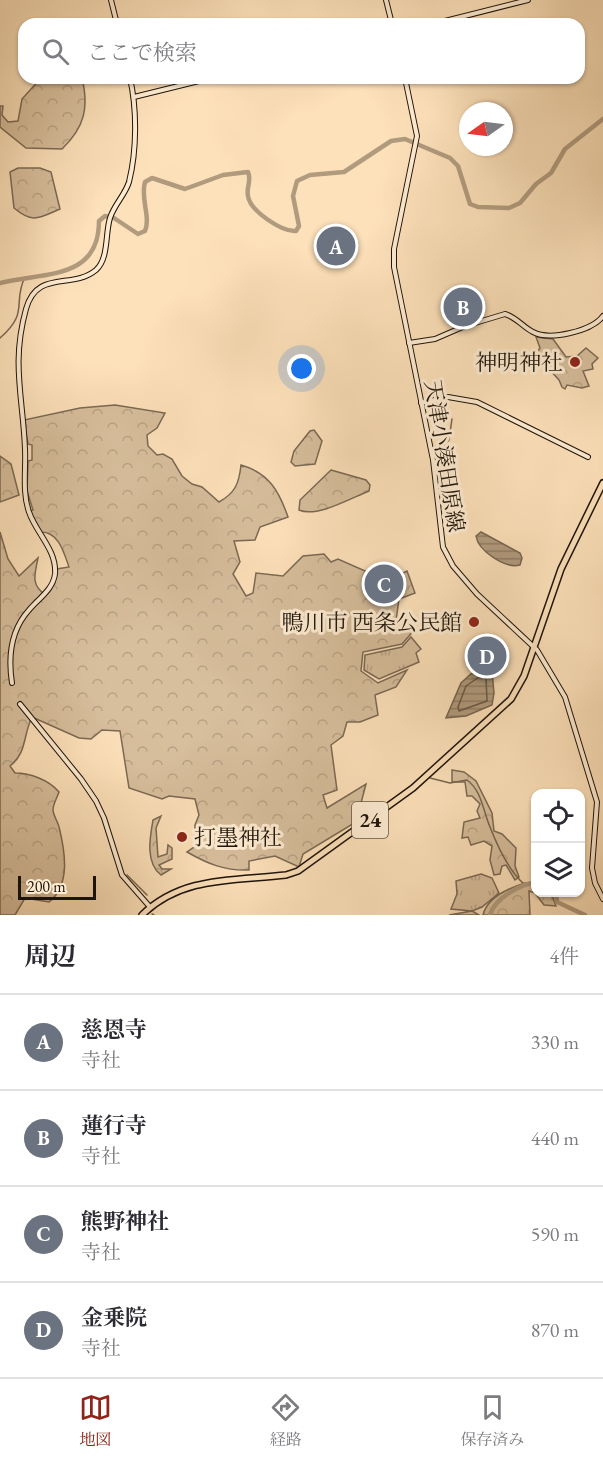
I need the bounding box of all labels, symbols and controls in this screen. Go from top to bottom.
search box [18,18,585,84]
icon: search [39,35,72,68]
text: ここで検索 [87,38,197,67]
north arrow [459,102,513,156]
pin: A [316,224,356,268]
pin: B [444,284,482,330]
place label: 神明神社 [475,348,563,377]
your location [287,354,316,383]
marker: 神明神社 [568,355,582,369]
street label: 天津小湊田原線 [418,378,471,534]
pin: C [364,562,404,606]
place label: 鴨川市 西条公民館 [282,608,462,637]
marker: 鴨川市 西条公民館 [467,615,481,629]
pin: D [468,634,506,678]
map controls [531,789,585,897]
button: locate [531,789,585,843]
road number: 24 [352,802,388,838]
place label: 打墨神社 [194,823,282,852]
marker: 打墨神社 [175,830,189,844]
button: layers [531,843,585,897]
scale bar [18,873,96,900]
text: 200 m [27,876,66,897]
text: 周辺 [24,939,76,973]
text: 4件 [549,943,579,969]
text: 慈恩寺 [81,1015,147,1044]
text: A [36,1029,51,1055]
text: 330 m [531,1029,579,1055]
text: 寺社 [81,1047,121,1073]
text: 蓮行寺 [81,1111,147,1140]
text: B [37,1125,50,1151]
text: 440 m [531,1125,579,1151]
text: 寺社 [81,1143,121,1169]
text: 熊野神社 [81,1207,169,1236]
text: C [36,1221,51,1247]
text: 590 m [531,1221,579,1247]
text: 寺社 [81,1239,121,1265]
text: 金乗院 [81,1303,147,1332]
text: D [36,1317,51,1343]
text: 870 m [531,1317,579,1343]
text: 寺社 [81,1335,121,1361]
tab: 地図 [79,1391,112,1450]
tab: 経路 [269,1391,302,1450]
tab: 保存済み [460,1391,524,1450]

